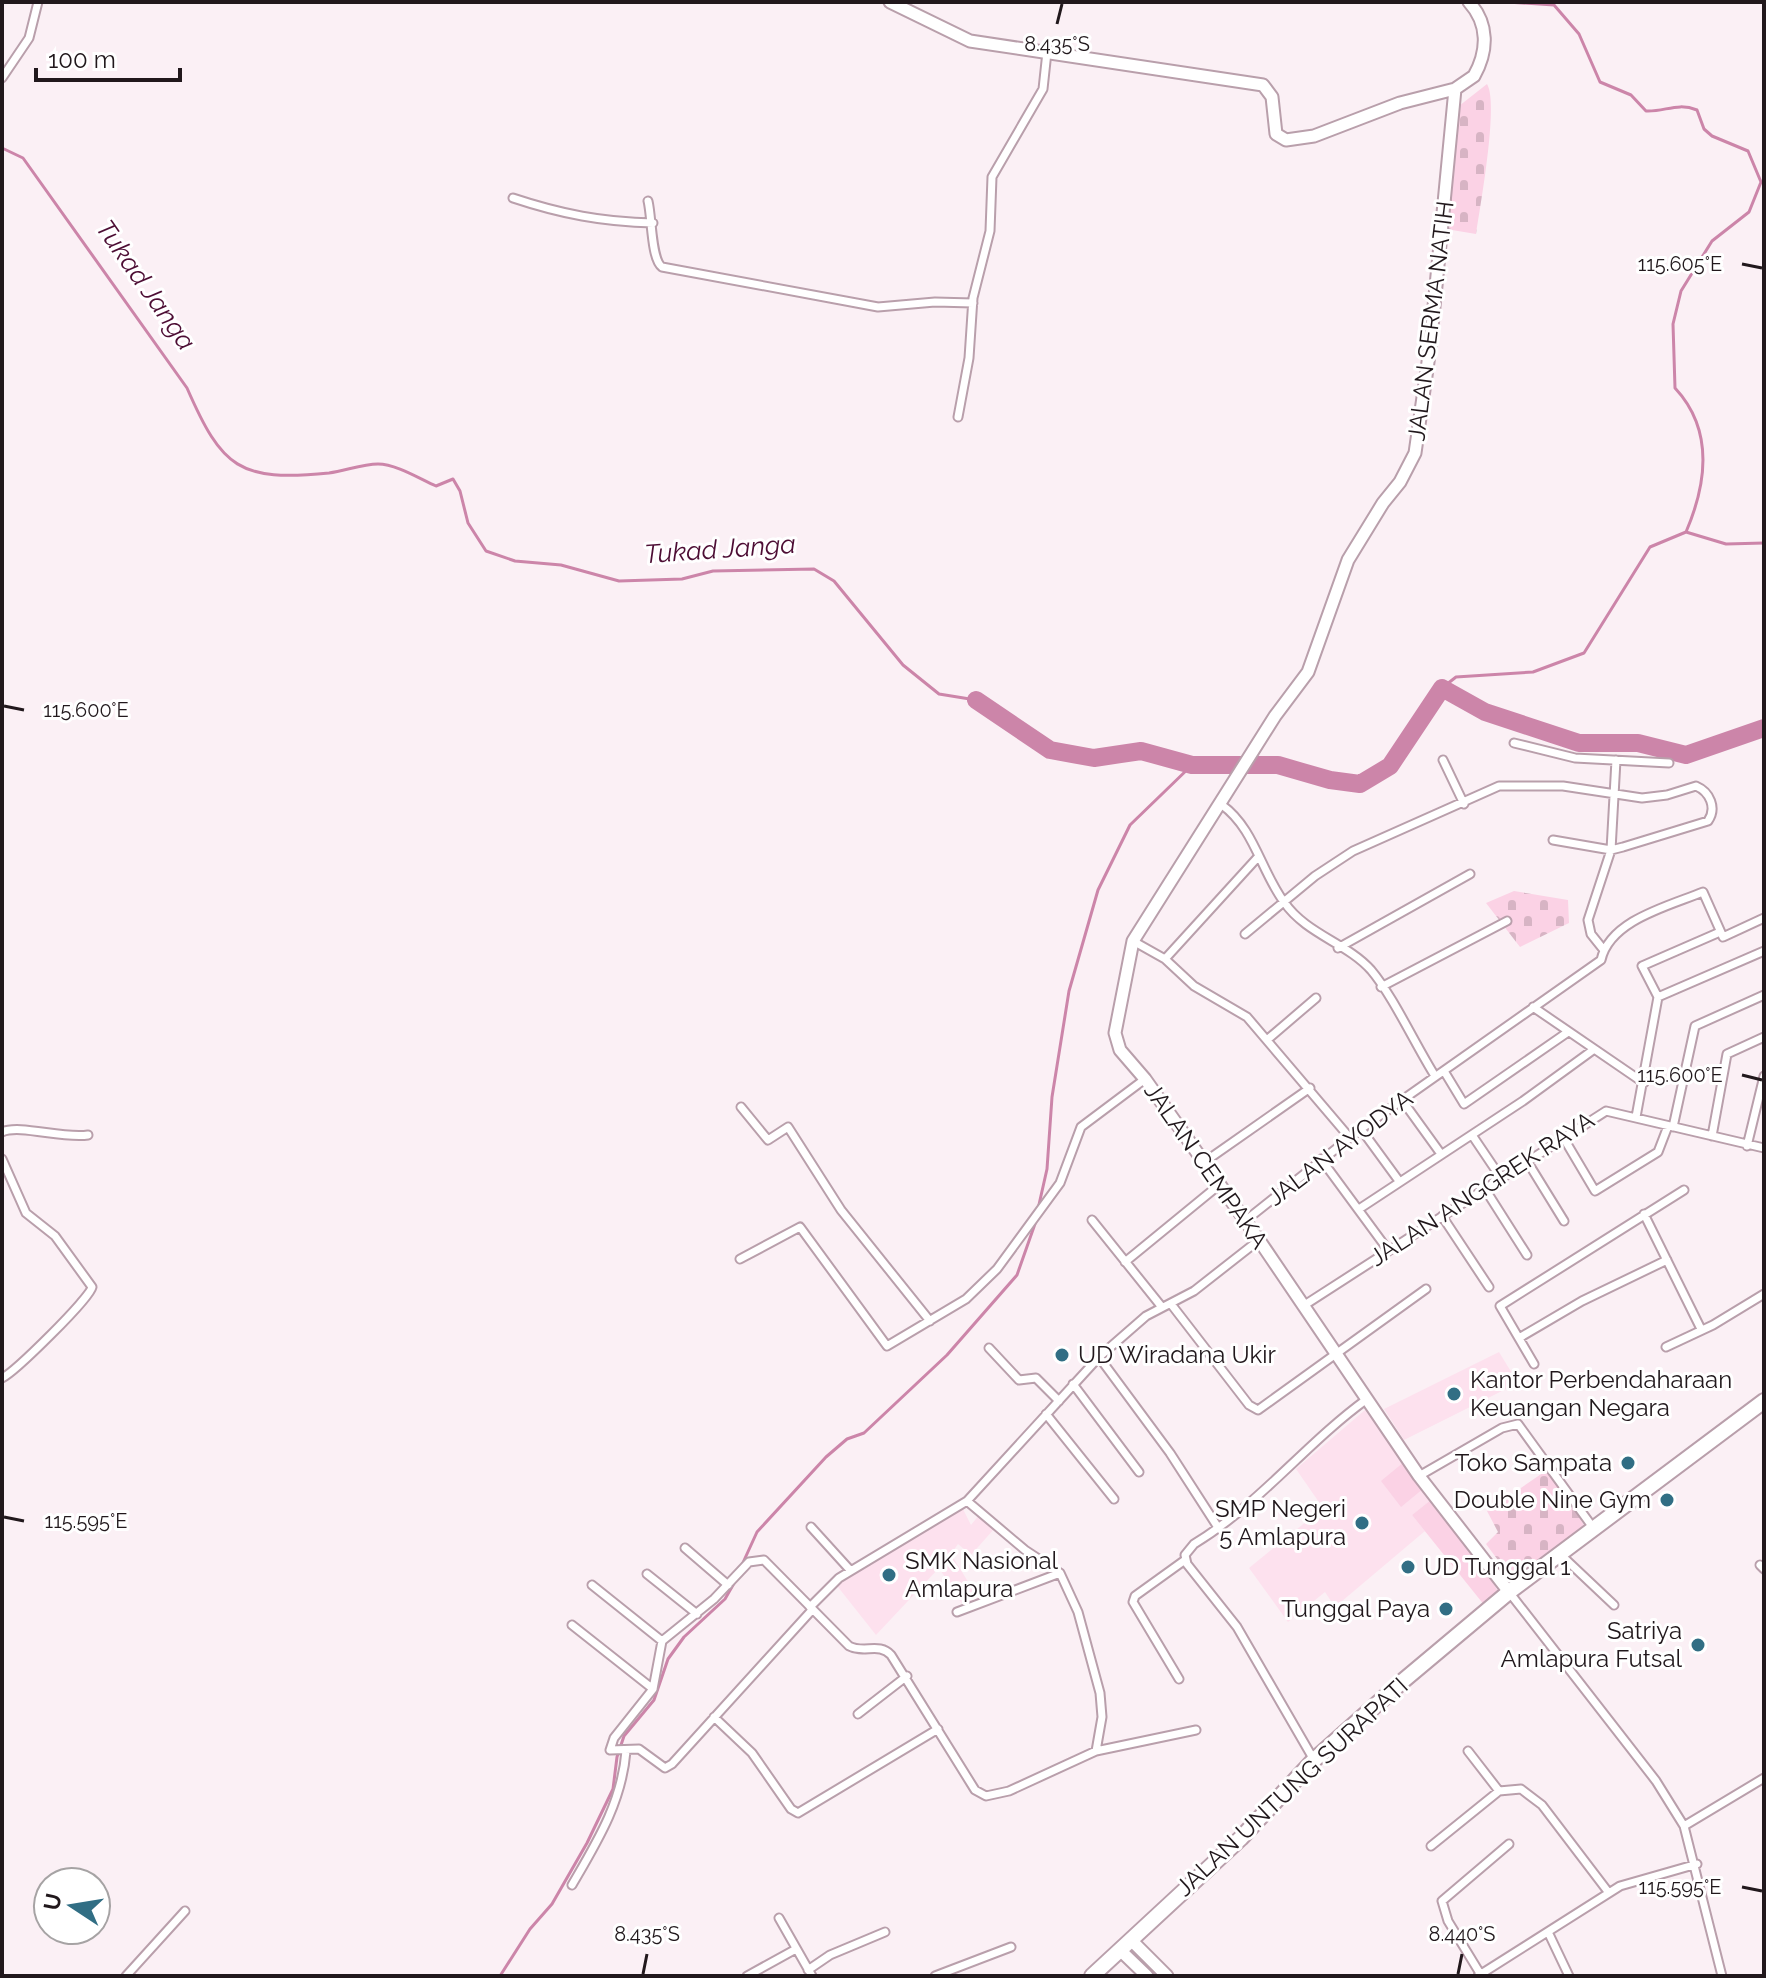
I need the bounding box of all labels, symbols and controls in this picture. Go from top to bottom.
scale bar [36,32,180,82]
text: 8.435°S [1024,32,1090,56]
text: 100 m [48,45,116,74]
street label: JALAN SERMA NATIH [1401,199,1460,442]
water label: Tukad Janga [90,214,202,356]
text: 115.605°E [1638,252,1722,276]
water label: Tukad Janga [643,529,797,569]
text: 115.600°E [43,698,129,722]
text: 115.600°E [1637,1063,1723,1087]
street label: JALAN CEMPAKA [1138,1077,1274,1254]
street label: JALAN AYODYA [1261,1084,1418,1212]
street label: JALAN ANGGREK RAYA [1364,1105,1600,1272]
place label: UD Wiradana Ukir [1078,1340,1277,1369]
marker: UD Wiradana Ukir [1053,1346,1071,1364]
place label: Kantor Perbendaharaan Keuangan Negara [1470,1365,1732,1422]
marker: Kantor Perbendaharaan Keuangan Negara [1445,1385,1463,1403]
place label: Toko Sampata [1455,1448,1612,1477]
marker: Toko Sampata [1619,1454,1637,1472]
place label: Double Nine Gym [1454,1485,1651,1514]
marker: Double Nine Gym [1658,1491,1676,1509]
place label: SMP Negeri 5 Amlapura [1215,1494,1346,1551]
text: 115.595°E [45,1509,127,1533]
marker: SMP Negeri 5 Amlapura [1353,1514,1371,1532]
place label: SMK Nasional Amlapura [905,1546,1059,1603]
place label: UD Tunggal 1 [1424,1552,1571,1581]
marker: UD Tunggal 1 [1399,1558,1417,1576]
marker: SMK Nasional Amlapura [880,1566,898,1584]
place label: Tunggal Paya [1281,1594,1430,1623]
marker: Tunggal Paya [1437,1600,1455,1618]
place label: Satriya Amlapura Futsal [1501,1616,1682,1673]
marker: Satriya Amlapura Futsal [1689,1636,1707,1654]
street label: JALAN UNTUNG SURAPATI [1170,1671,1414,1902]
north arrow [32,1866,112,1946]
text: 115.595°E [1639,1875,1721,1899]
text: U [38,1891,67,1913]
text: 8.435°S [614,1922,680,1946]
text: 8.440°S [1429,1922,1495,1946]

